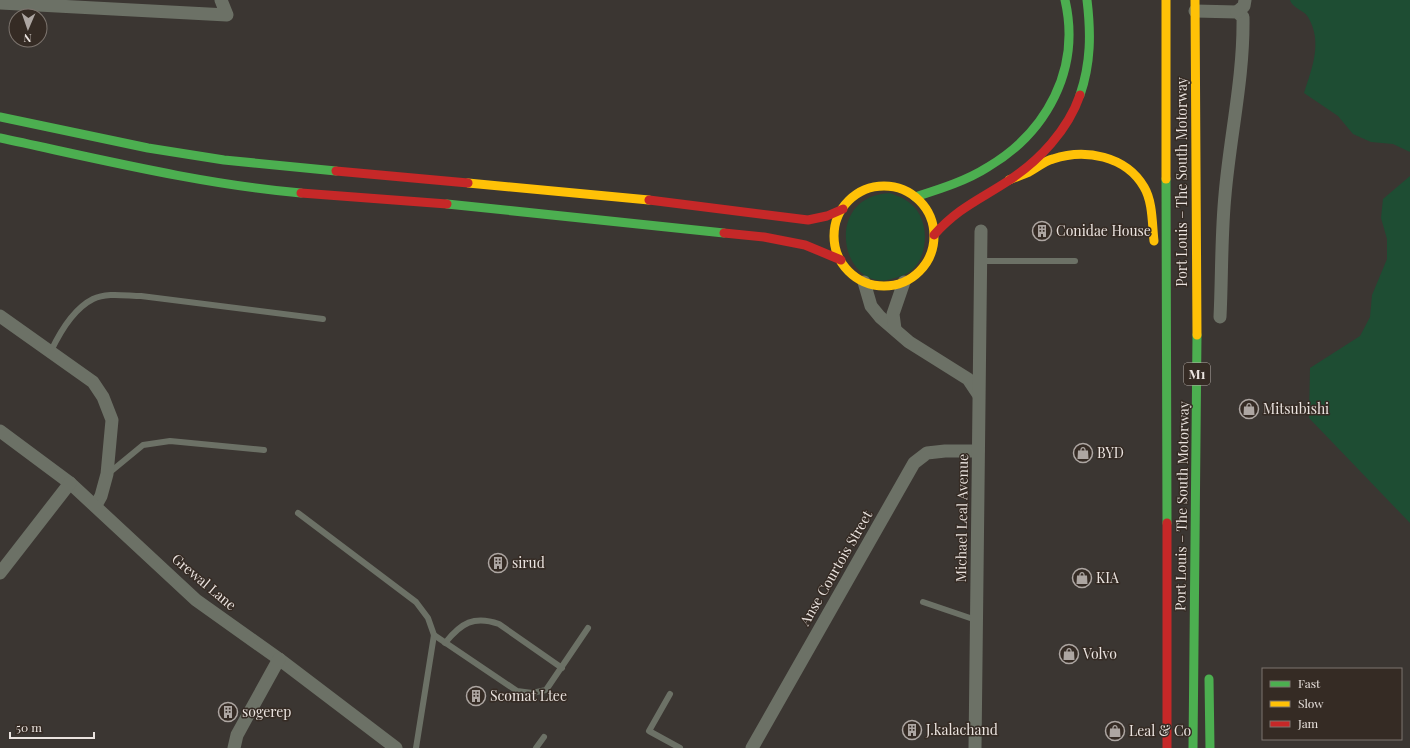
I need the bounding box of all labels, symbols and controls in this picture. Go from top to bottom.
north arrow [8,8,48,48]
text: N [23,31,32,46]
street label: Port Louis – The South Motorway [1172,77,1191,287]
building icon: Conidae House [1031,220,1053,242]
place label: Conidae House [1056,221,1151,240]
road number: M1 [1184,363,1210,385]
shop icon: Mitsubishi [1238,398,1260,420]
place label: Mitsubishi [1263,399,1329,418]
street label: Port Louis – The South Motorway [1170,401,1193,611]
shop icon: BYD [1072,442,1094,464]
place label: BYD [1097,443,1124,462]
street label: Michael Leal Avenue [951,454,972,582]
street label: Anse Courtois Street [794,506,877,630]
street label: Grewal Lane [168,549,241,614]
building icon: sirud [487,552,509,574]
place label: sirud [512,553,545,572]
shop icon: KIA [1071,567,1093,589]
place label: KIA [1096,568,1119,587]
shop icon: Volvo [1058,643,1080,665]
place label: Volvo [1082,644,1117,663]
legend [1262,668,1402,740]
text: Fast [1298,675,1321,691]
building icon: Scomat Ltee [465,685,487,707]
place label: Scomat Ltee [490,686,567,705]
text: Slow [1298,695,1324,711]
building icon: sogerep [217,701,239,723]
place label: sogerep [242,702,291,721]
scale bar [10,714,94,740]
text: Jam [1297,715,1319,731]
text: 50 m [16,719,42,735]
building icon: J.kalachand [901,719,923,741]
place label: J.kalachand [925,720,998,739]
shop icon: Leal & Co [1104,720,1126,742]
place label: Leal & Co [1129,721,1192,740]

